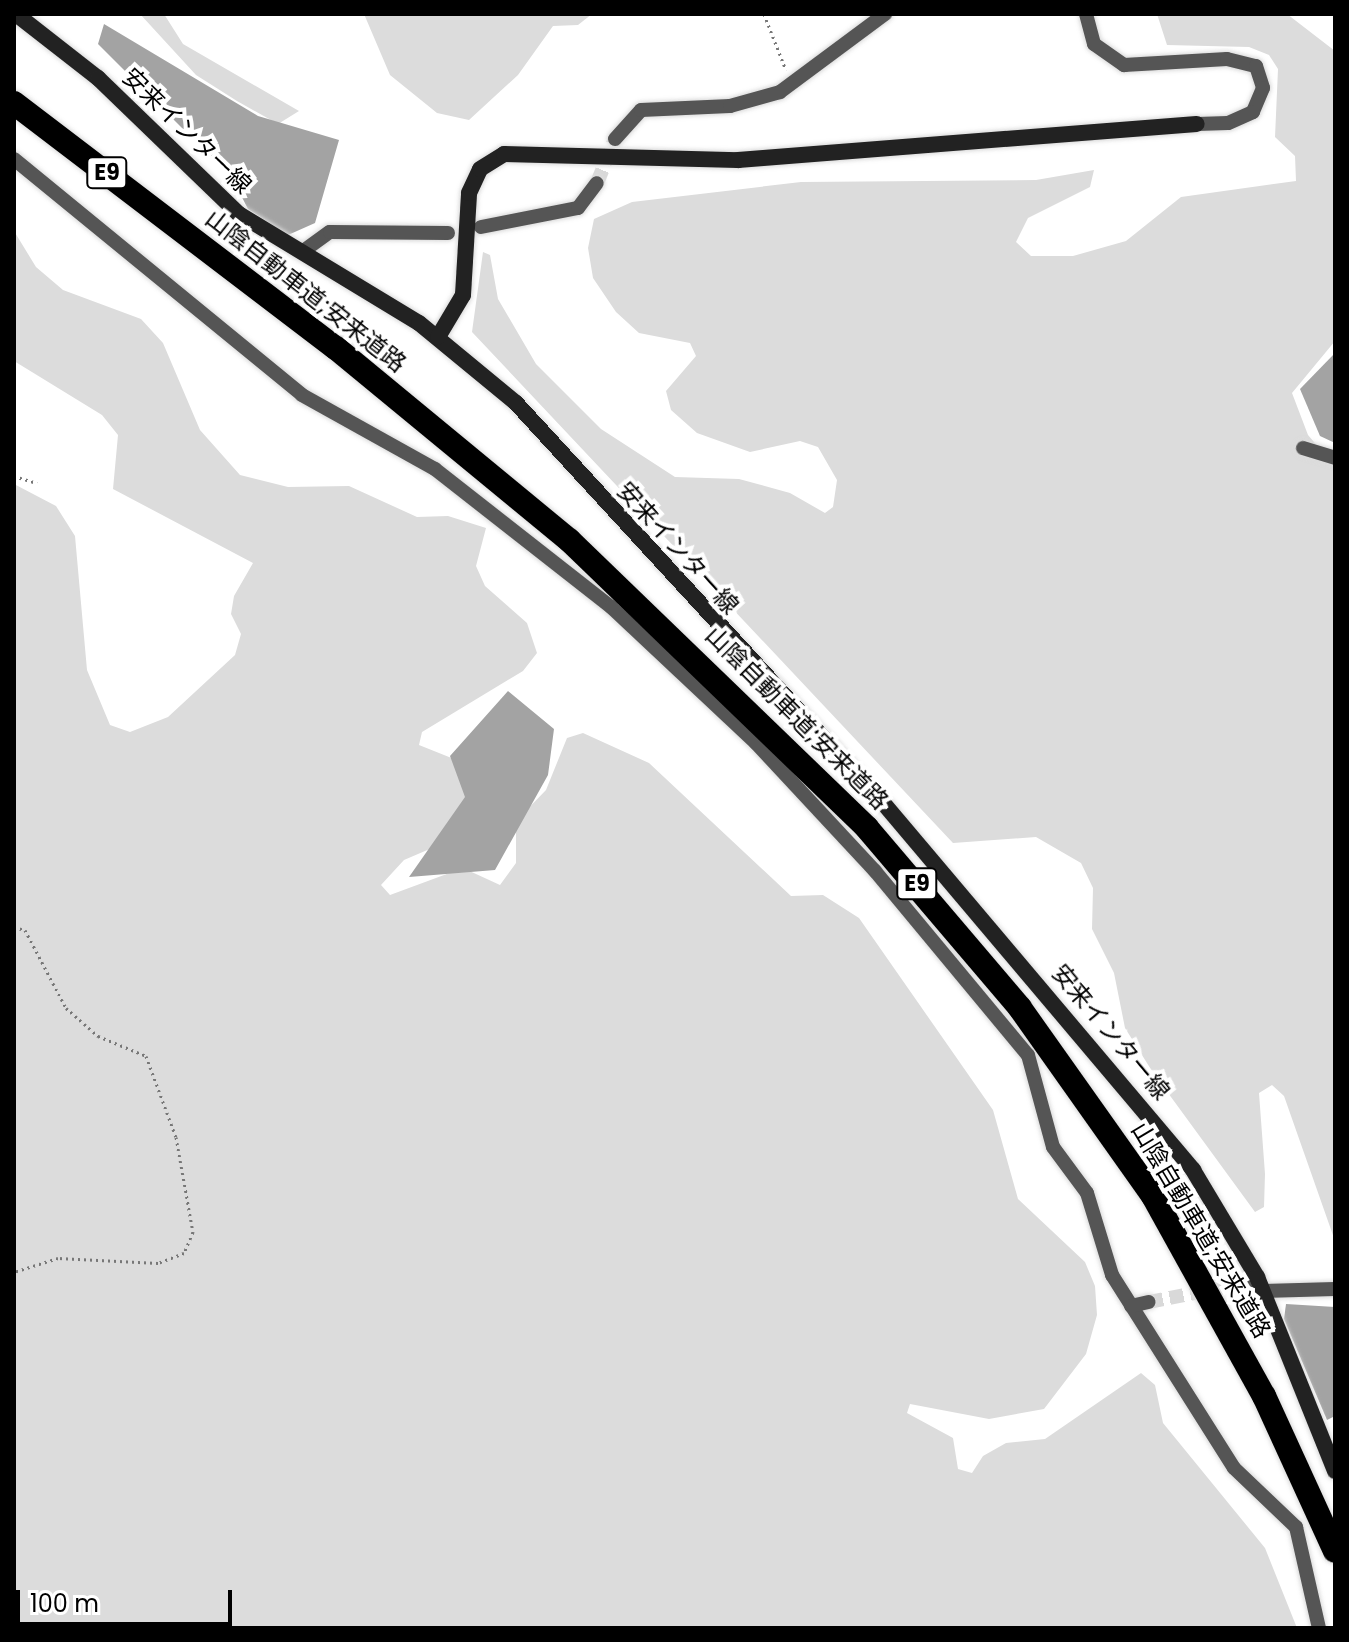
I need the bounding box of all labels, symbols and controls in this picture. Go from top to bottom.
street label: 安来インター線 [117,62,257,200]
road number: E9 [85,155,129,191]
street label: 山陰自動車道;安来道路 [200,204,412,378]
street label: 安来インター線 [611,476,745,620]
street label: 山陰自動車道;安来道路 [700,621,894,815]
road number: E9 [895,866,939,902]
street label: 安来インター線 [1046,958,1176,1106]
street label: 山陰自動車道;安来道路 [1125,1117,1277,1343]
scale bar [20,1574,236,1624]
text: 100 m [30,1587,99,1620]

